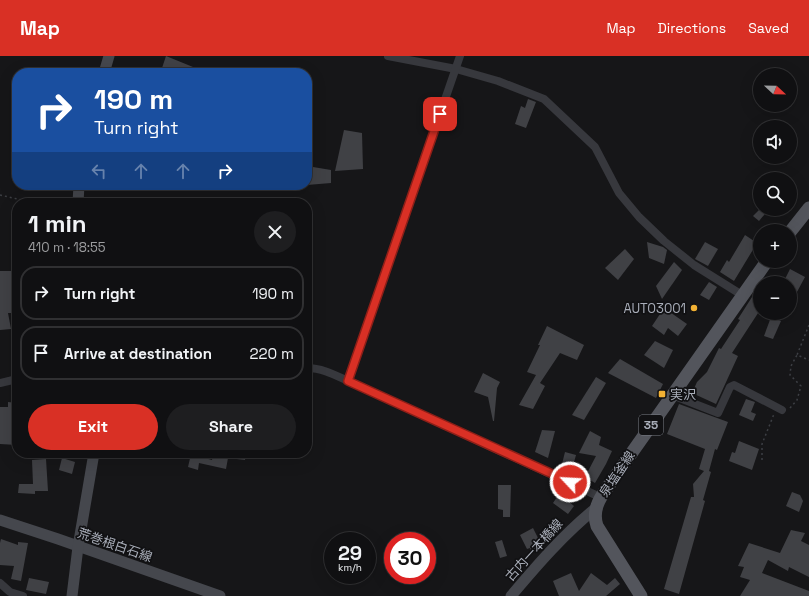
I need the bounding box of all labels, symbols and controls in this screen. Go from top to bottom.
text: Map [20,16,60,41]
text: Map [606,19,636,37]
text: Directions [658,19,726,37]
text: Saved [748,19,789,37]
north arrow [753,68,797,112]
map controls [753,68,797,320]
text: 190 m [94,81,173,117]
icon: right [28,84,80,136]
pin [423,97,457,131]
icon: arrive [429,103,451,125]
text: Turn right [94,116,178,139]
button: sound [753,120,797,164]
icon: left [88,160,110,182]
icon: ahead [130,160,152,182]
icon: ahead [172,160,194,182]
icon: right [214,160,236,182]
button: search [753,172,797,216]
text: 1 min [28,208,87,239]
button: close [254,211,296,253]
button: + [753,224,797,268]
text: 410 m · 18:55 [28,239,106,256]
button: − [753,276,797,320]
icon: right [30,282,52,304]
text: Turn right [64,284,135,303]
text: 190 m [252,284,294,303]
place label: AUTO3001 [623,300,686,317]
marker: AUTO3001 [689,303,699,313]
icon: arrive [30,342,52,364]
text: Arrive at destination [64,344,212,363]
text: 220 m [250,344,294,363]
place label: 実沢 [670,386,696,403]
marker: 実沢 [657,389,667,399]
button: Exit [28,404,158,450]
button: Share [166,404,296,450]
road number: 35 [639,415,663,435]
street label: 泉塩釜線 [595,448,639,500]
position arrow [549,461,591,503]
street label: 古内一本橋線 [502,515,566,585]
street label: 荒巻根白石線 [75,524,155,566]
speed limit sign: 30 [384,532,436,584]
text: 29 [338,540,362,566]
text: km/h [338,561,362,574]

